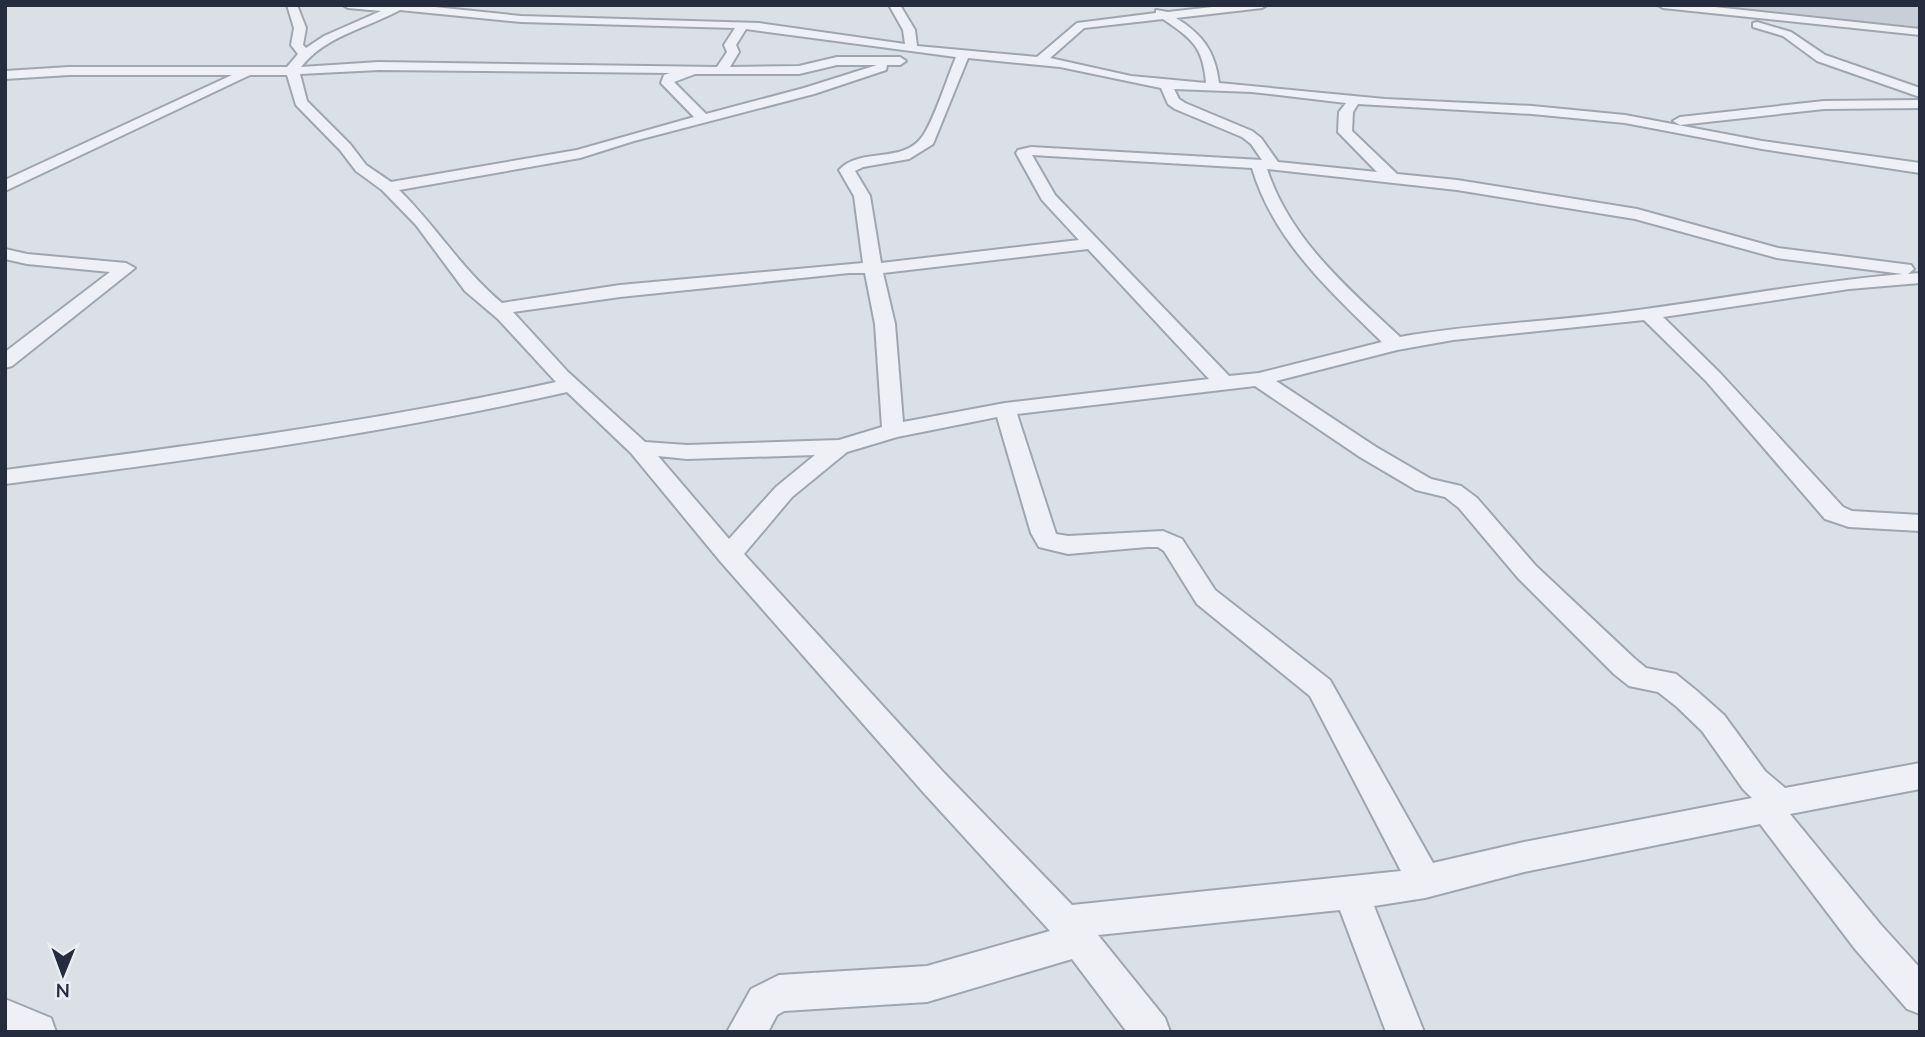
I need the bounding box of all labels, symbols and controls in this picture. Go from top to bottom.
north arrow [28,939,98,1009]
text: N [55,977,70,1003]

